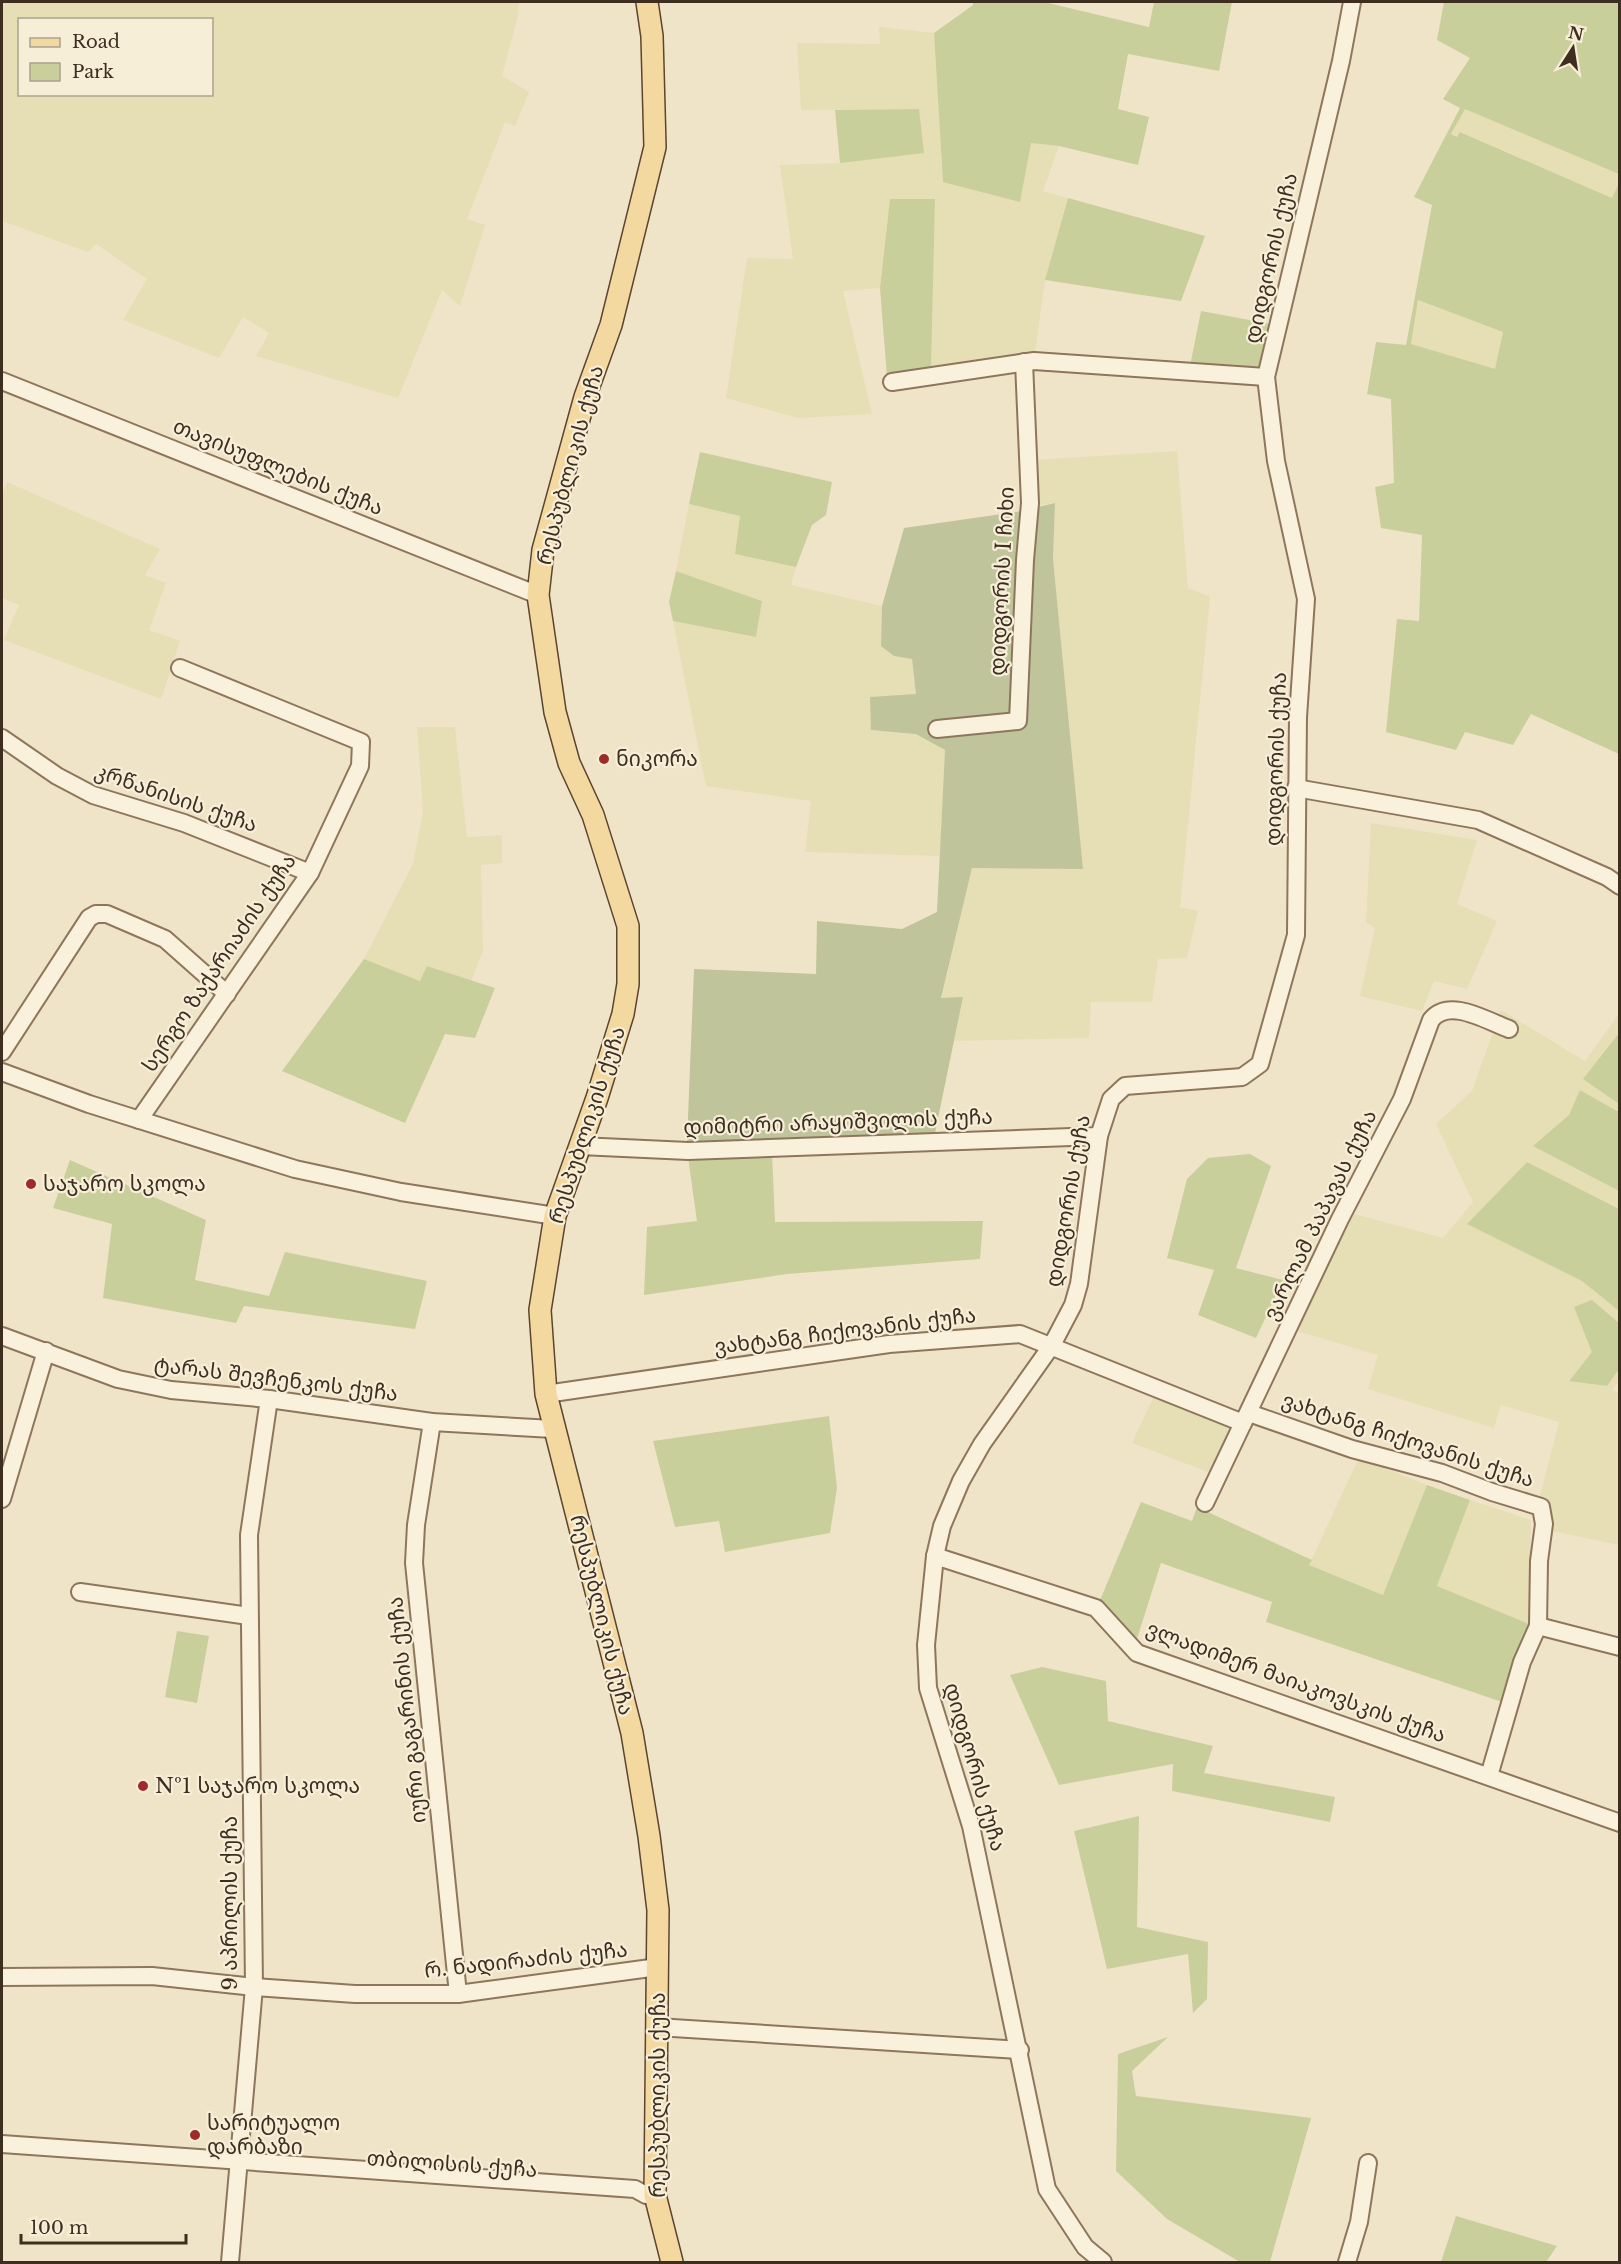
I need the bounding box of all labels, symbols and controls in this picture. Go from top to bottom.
legend [18,18,213,96]
north arrow [1543,18,1603,78]
text: N [1567,22,1586,45]
text: Road [72,31,120,53]
text: Park [72,61,114,83]
street label: დიდგორის ქუჩა [1239,170,1303,346]
street label: რესპუბლიკის ქუჩა [531,362,609,568]
street label: თავისუფლების ქუჩა [169,413,387,521]
street label: დიდგორის I ჩიხი [984,486,1020,676]
street label: დიდგორის ქუჩა [1260,671,1292,847]
place label: ნიკორა [616,746,698,772]
marker: ნიკორა [597,752,611,766]
street label: კრწანისის ქუჩა [91,758,261,838]
street label: სერგო ზაქარიაძის ქუჩა [136,849,302,1077]
street label: რესპუბლიკის ქუჩა [543,1023,631,1227]
street label: დიმიტრი არაყიშვილის ქუჩა [683,1104,993,1140]
street label: ვარლამ პაპავას ქუჩა [1258,1105,1382,1325]
street label: დიდგორის ქუჩა [1040,1113,1096,1289]
place label: საჯარო სკოლა [43,1171,206,1197]
marker: საჯარო სკოლა [24,1177,38,1191]
street label: ვახტანგ ჩიქოვანის ქუჩა [713,1302,977,1360]
street label: ტარას შევჩენკოს ქუჩა [153,1351,399,1407]
street label: ვახტანგ ჩიქოვანის ქუჩა [1279,1387,1537,1493]
street label: რესპუბლიკის ქუჩა [565,1512,639,1718]
street label: იური გაგარინის ქუჩა [382,1595,432,1825]
street label: ვლადიმერ მაიაკოვსკის ქუჩა [1143,1616,1449,1748]
street label: დიდგორის ქუჩა [938,1680,1012,1854]
place label: №1 საჯარო სკოლა [155,1773,360,1799]
marker: №1 საჯარო სკოლა [136,1779,150,1793]
street label: 9 აპრილის ქუჩა [217,1816,243,1990]
street label: რ. ნადირაძის ქუჩა [423,1936,629,1984]
street label: რესპუბლიკის ქუჩა [645,1992,671,2198]
place label: სარიტუალო დარბაზი [207,2110,340,2160]
marker: სარიტუალო დარბაზი [188,2128,202,2142]
street label: თბილისის ქუჩა [366,2145,538,2183]
scale bar [21,2207,186,2245]
text: 100 m [30,2217,88,2239]

